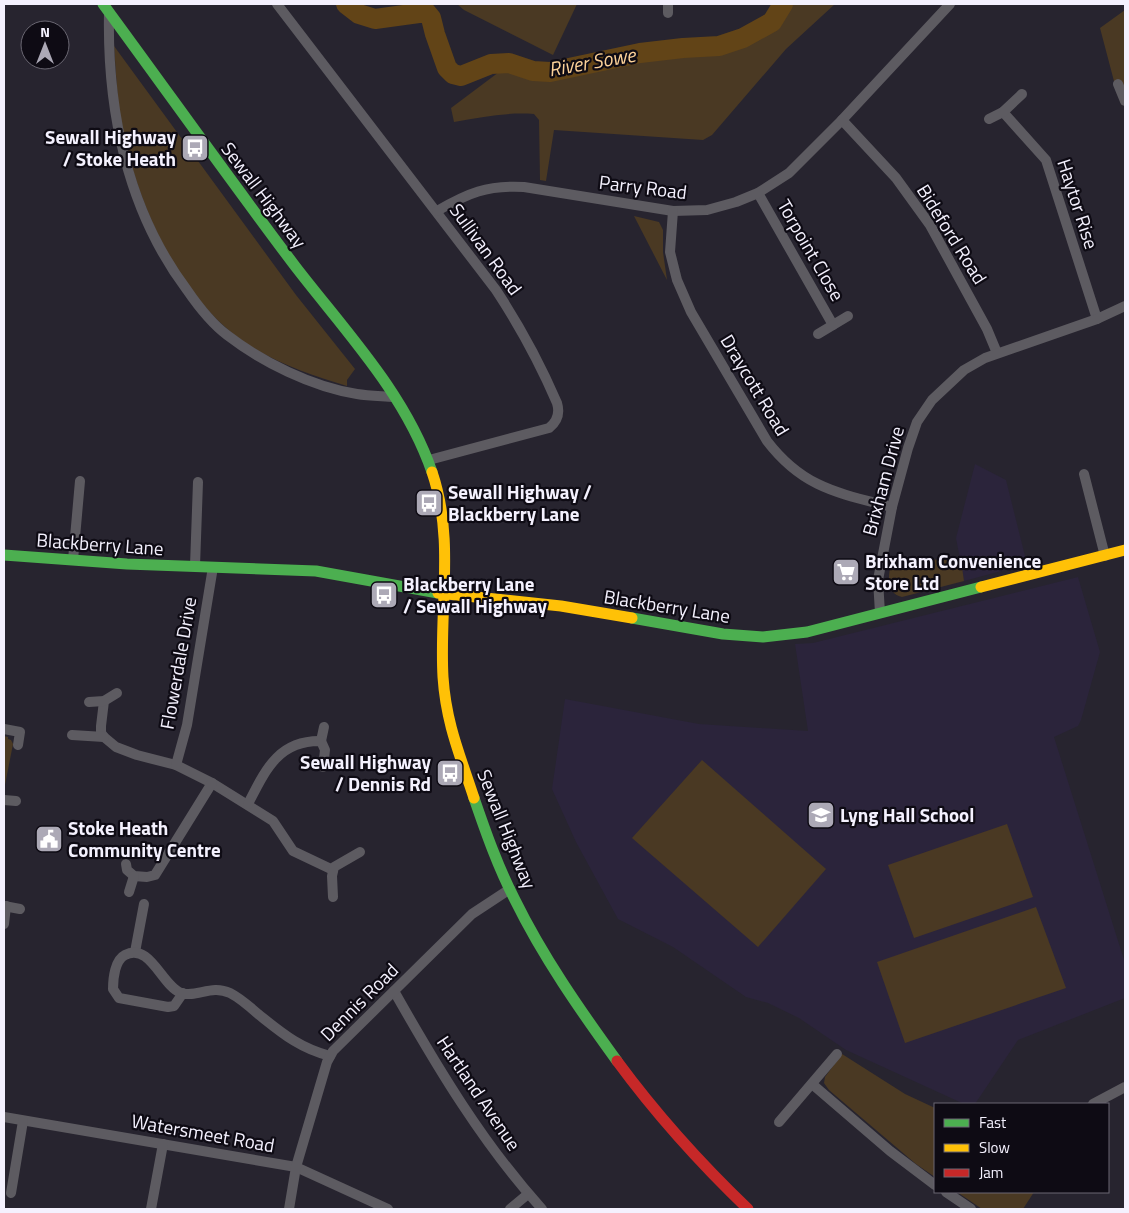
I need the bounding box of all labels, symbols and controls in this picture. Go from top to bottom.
north arrow [20,20,70,70]
text: N [40,21,50,42]
water label: River Sowe [546,38,639,84]
place label: Sewall Highway / Stoke Heath [45,122,176,173]
bus stop icon: Sewall Highway / Stoke Heath [180,133,210,163]
street label: Sewall Highway [215,135,314,254]
street label: Haytor Rise [1050,155,1107,253]
street label: Parry Road [597,167,689,206]
street label: Bideford Road [910,178,995,289]
street label: Torpoint Close [771,193,852,306]
street label: Sullivan Road [443,197,530,301]
street label: Draycott Road [714,328,797,441]
street label: Brixham Drive [854,423,911,539]
place label: Sewall Highway / Blackberry Lane [448,477,592,528]
bus stop icon: Sewall Highway / Blackberry Lane [414,488,444,518]
street label: Blackberry Lane [35,525,165,562]
place label: Brixham Convenience Store Ltd [865,546,1042,597]
supermarket icon: Brixham Convenience Store Ltd [831,557,861,587]
place label: Blackberry Lane / Sewall Highway [403,569,547,620]
bus stop icon: Blackberry Lane / Sewall Highway [369,580,399,610]
street label: Blackberry Lane [602,581,732,630]
street label: Flowerdale Drive [152,594,203,731]
place label: Sewall Highway / Dennis Rd [300,747,431,798]
bus stop icon: Sewall Highway / Dennis Rd [435,758,465,788]
street label: Sewall Highway [470,765,545,893]
school or university icon: Lyng Hall School [806,800,836,830]
place label: Lyng Hall School [840,800,974,829]
place label: Stoke Heath Community Centre [68,813,221,864]
public building icon: Stoke Heath Community Centre [34,824,64,854]
street label: Dennis Road [313,956,404,1047]
street label: Hartland Avenue [430,1029,529,1156]
legend [934,1103,1109,1193]
street label: Watersmeet Road [129,1106,277,1159]
text: Fast [979,1111,1007,1134]
text: Slow [979,1136,1010,1159]
text: Jam [979,1161,1003,1184]

